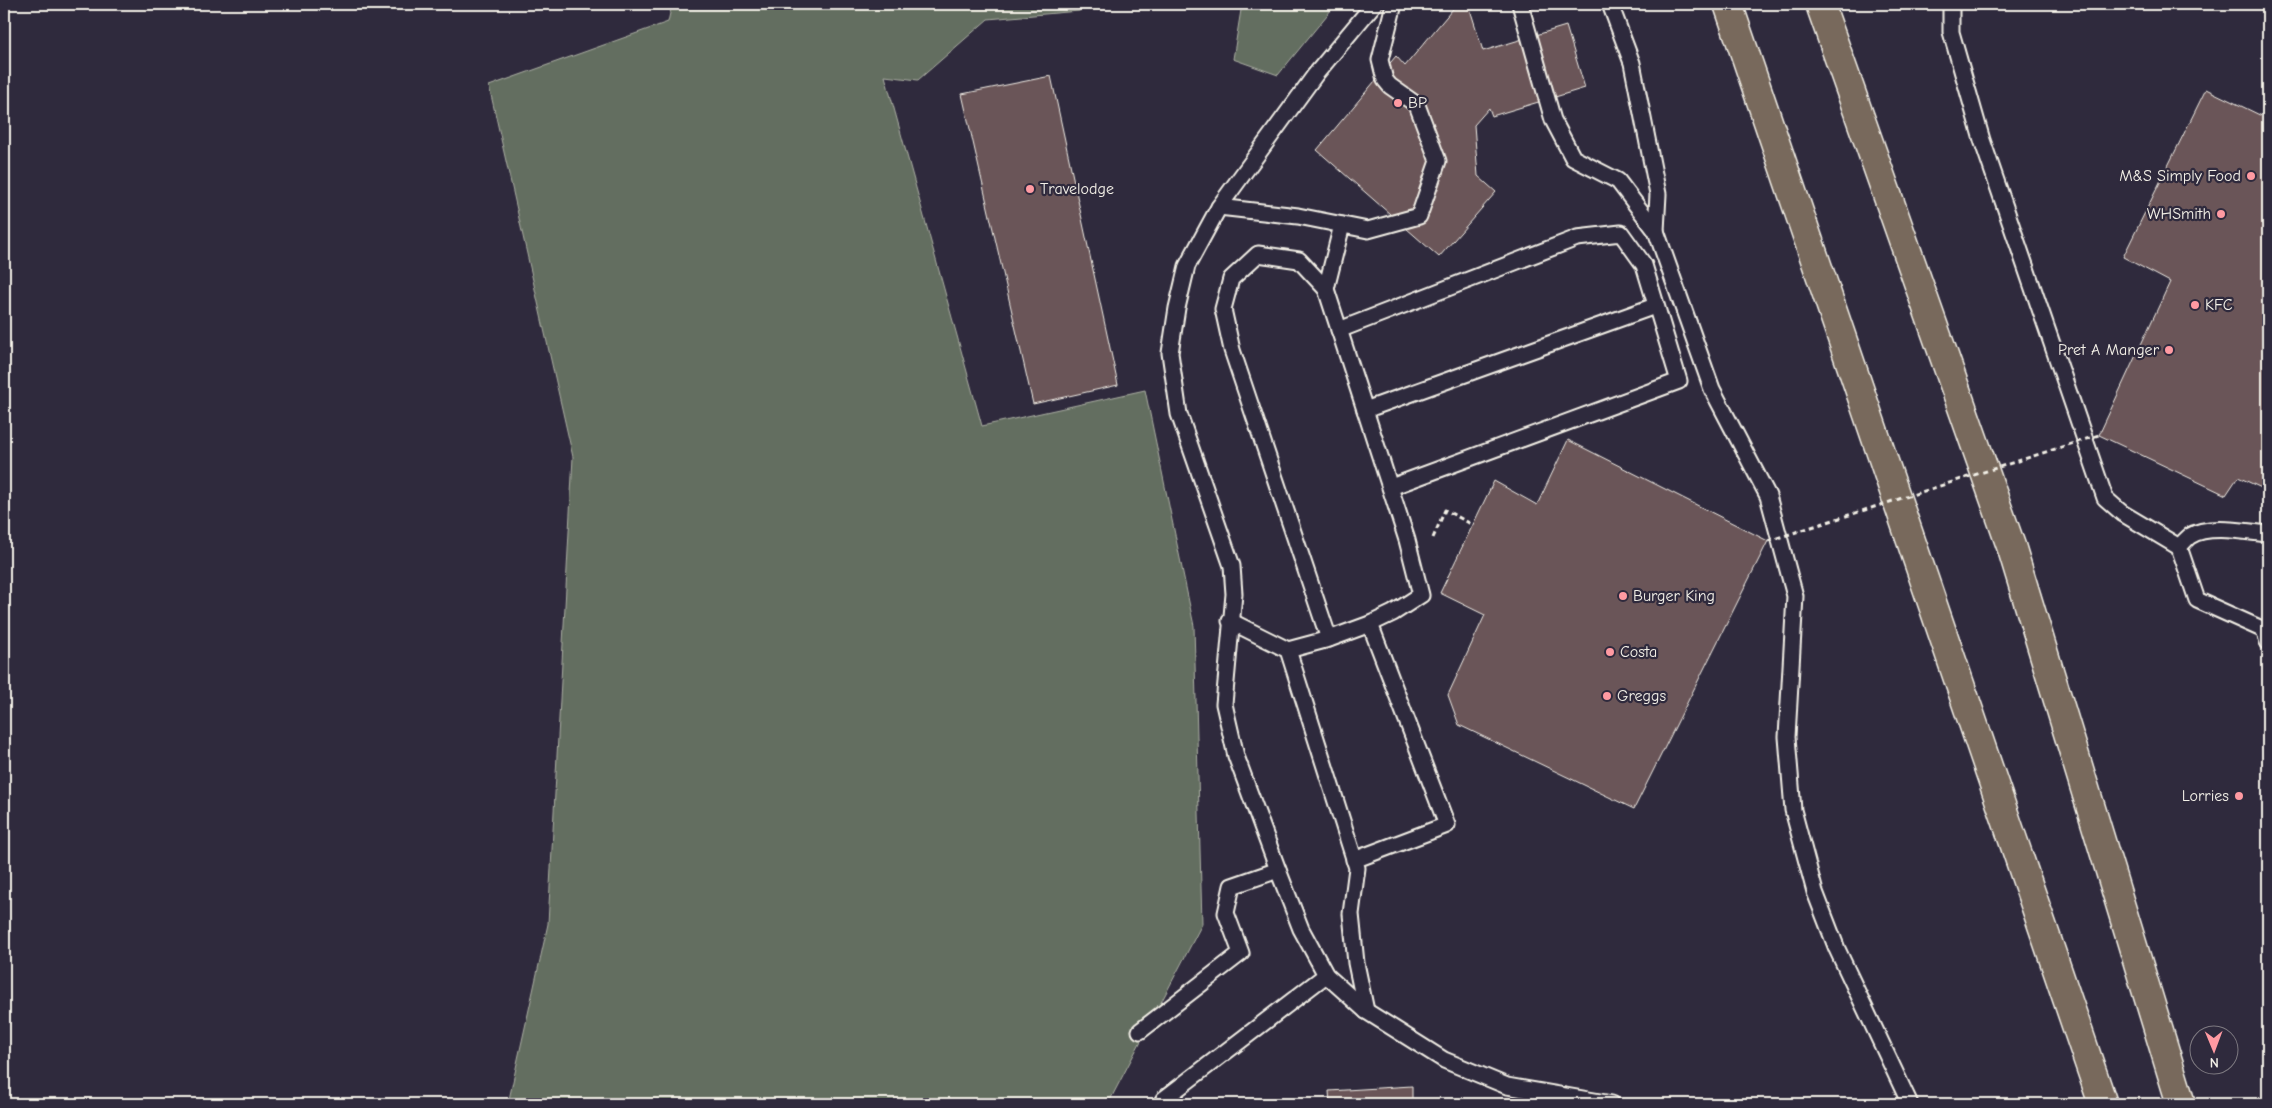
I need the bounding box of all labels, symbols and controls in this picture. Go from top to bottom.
place label: BP [1408,94,1427,112]
marker: BP [1392,97,1404,109]
place label: M&S Simply Food [2119,167,2241,185]
marker: M&S Simply Food [2245,170,2257,182]
place label: Travelodge [1040,180,1114,198]
marker: Travelodge [1024,183,1036,195]
place label: WHSmith [2147,205,2211,223]
marker: WHSmith [2215,208,2227,220]
place label: KFC [2205,296,2233,314]
marker: KFC [2189,299,2201,311]
place label: Pret A Manger [2058,341,2160,359]
marker: Pret A Manger [2163,344,2175,356]
place label: Burger King [1633,587,1715,605]
marker: Burger King [1617,590,1629,602]
place label: Costa [1620,643,1657,661]
marker: Costa [1604,646,1616,658]
place label: Greggs [1617,687,1666,705]
marker: Greggs [1601,690,1613,702]
place label: Lorries [2182,787,2229,805]
marker: Lorries [2233,790,2245,802]
north arrow [2190,1026,2240,1076]
text: N [2210,1054,2219,1071]

